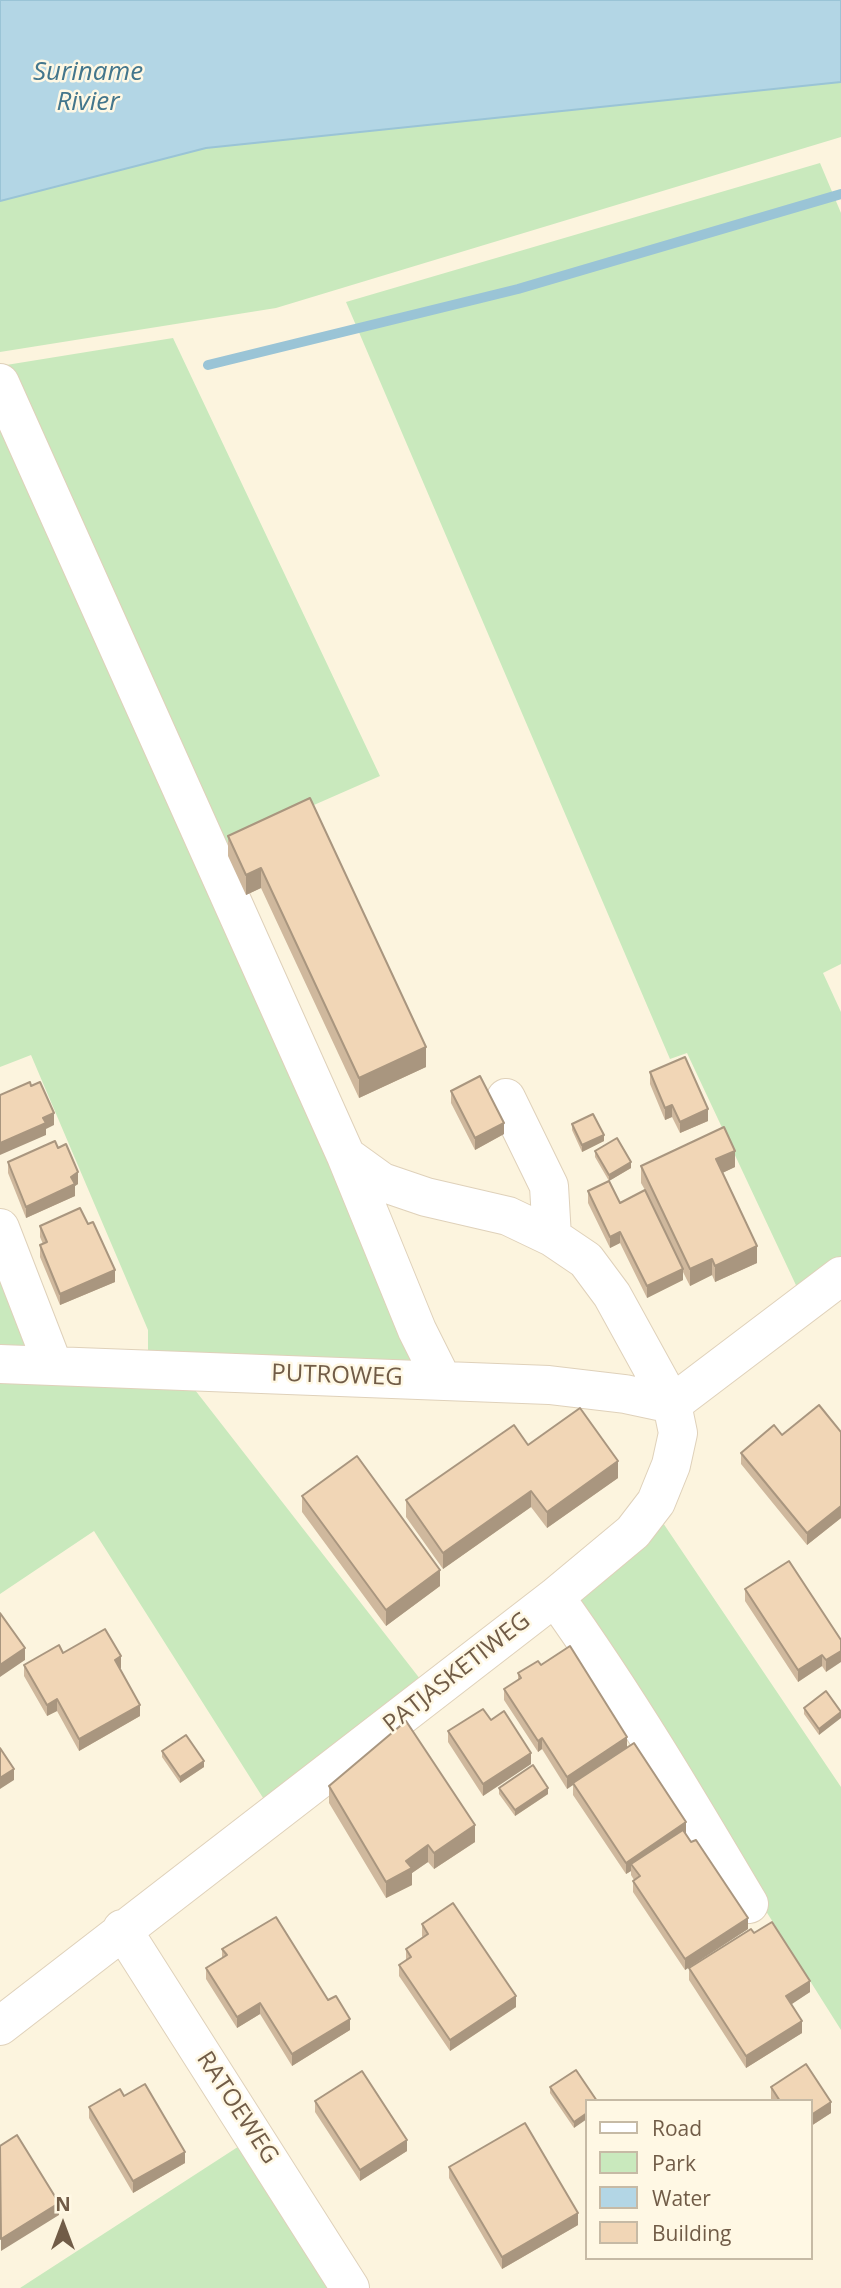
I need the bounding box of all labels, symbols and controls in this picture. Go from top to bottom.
water label: Suriname Rivier [33,57,143,119]
street label: PUTROWEG [271,1359,403,1393]
street label: PATJASKETIWEG [378,1607,536,1739]
street label: RATOEWEG [190,2046,284,2170]
legend [586,2099,813,2260]
text: Road [652,2114,702,2142]
text: Park [652,2149,696,2177]
text: Water [652,2184,711,2212]
north arrow [28,2190,98,2260]
text: N [55,2191,71,2217]
text: Building [652,2219,731,2247]

